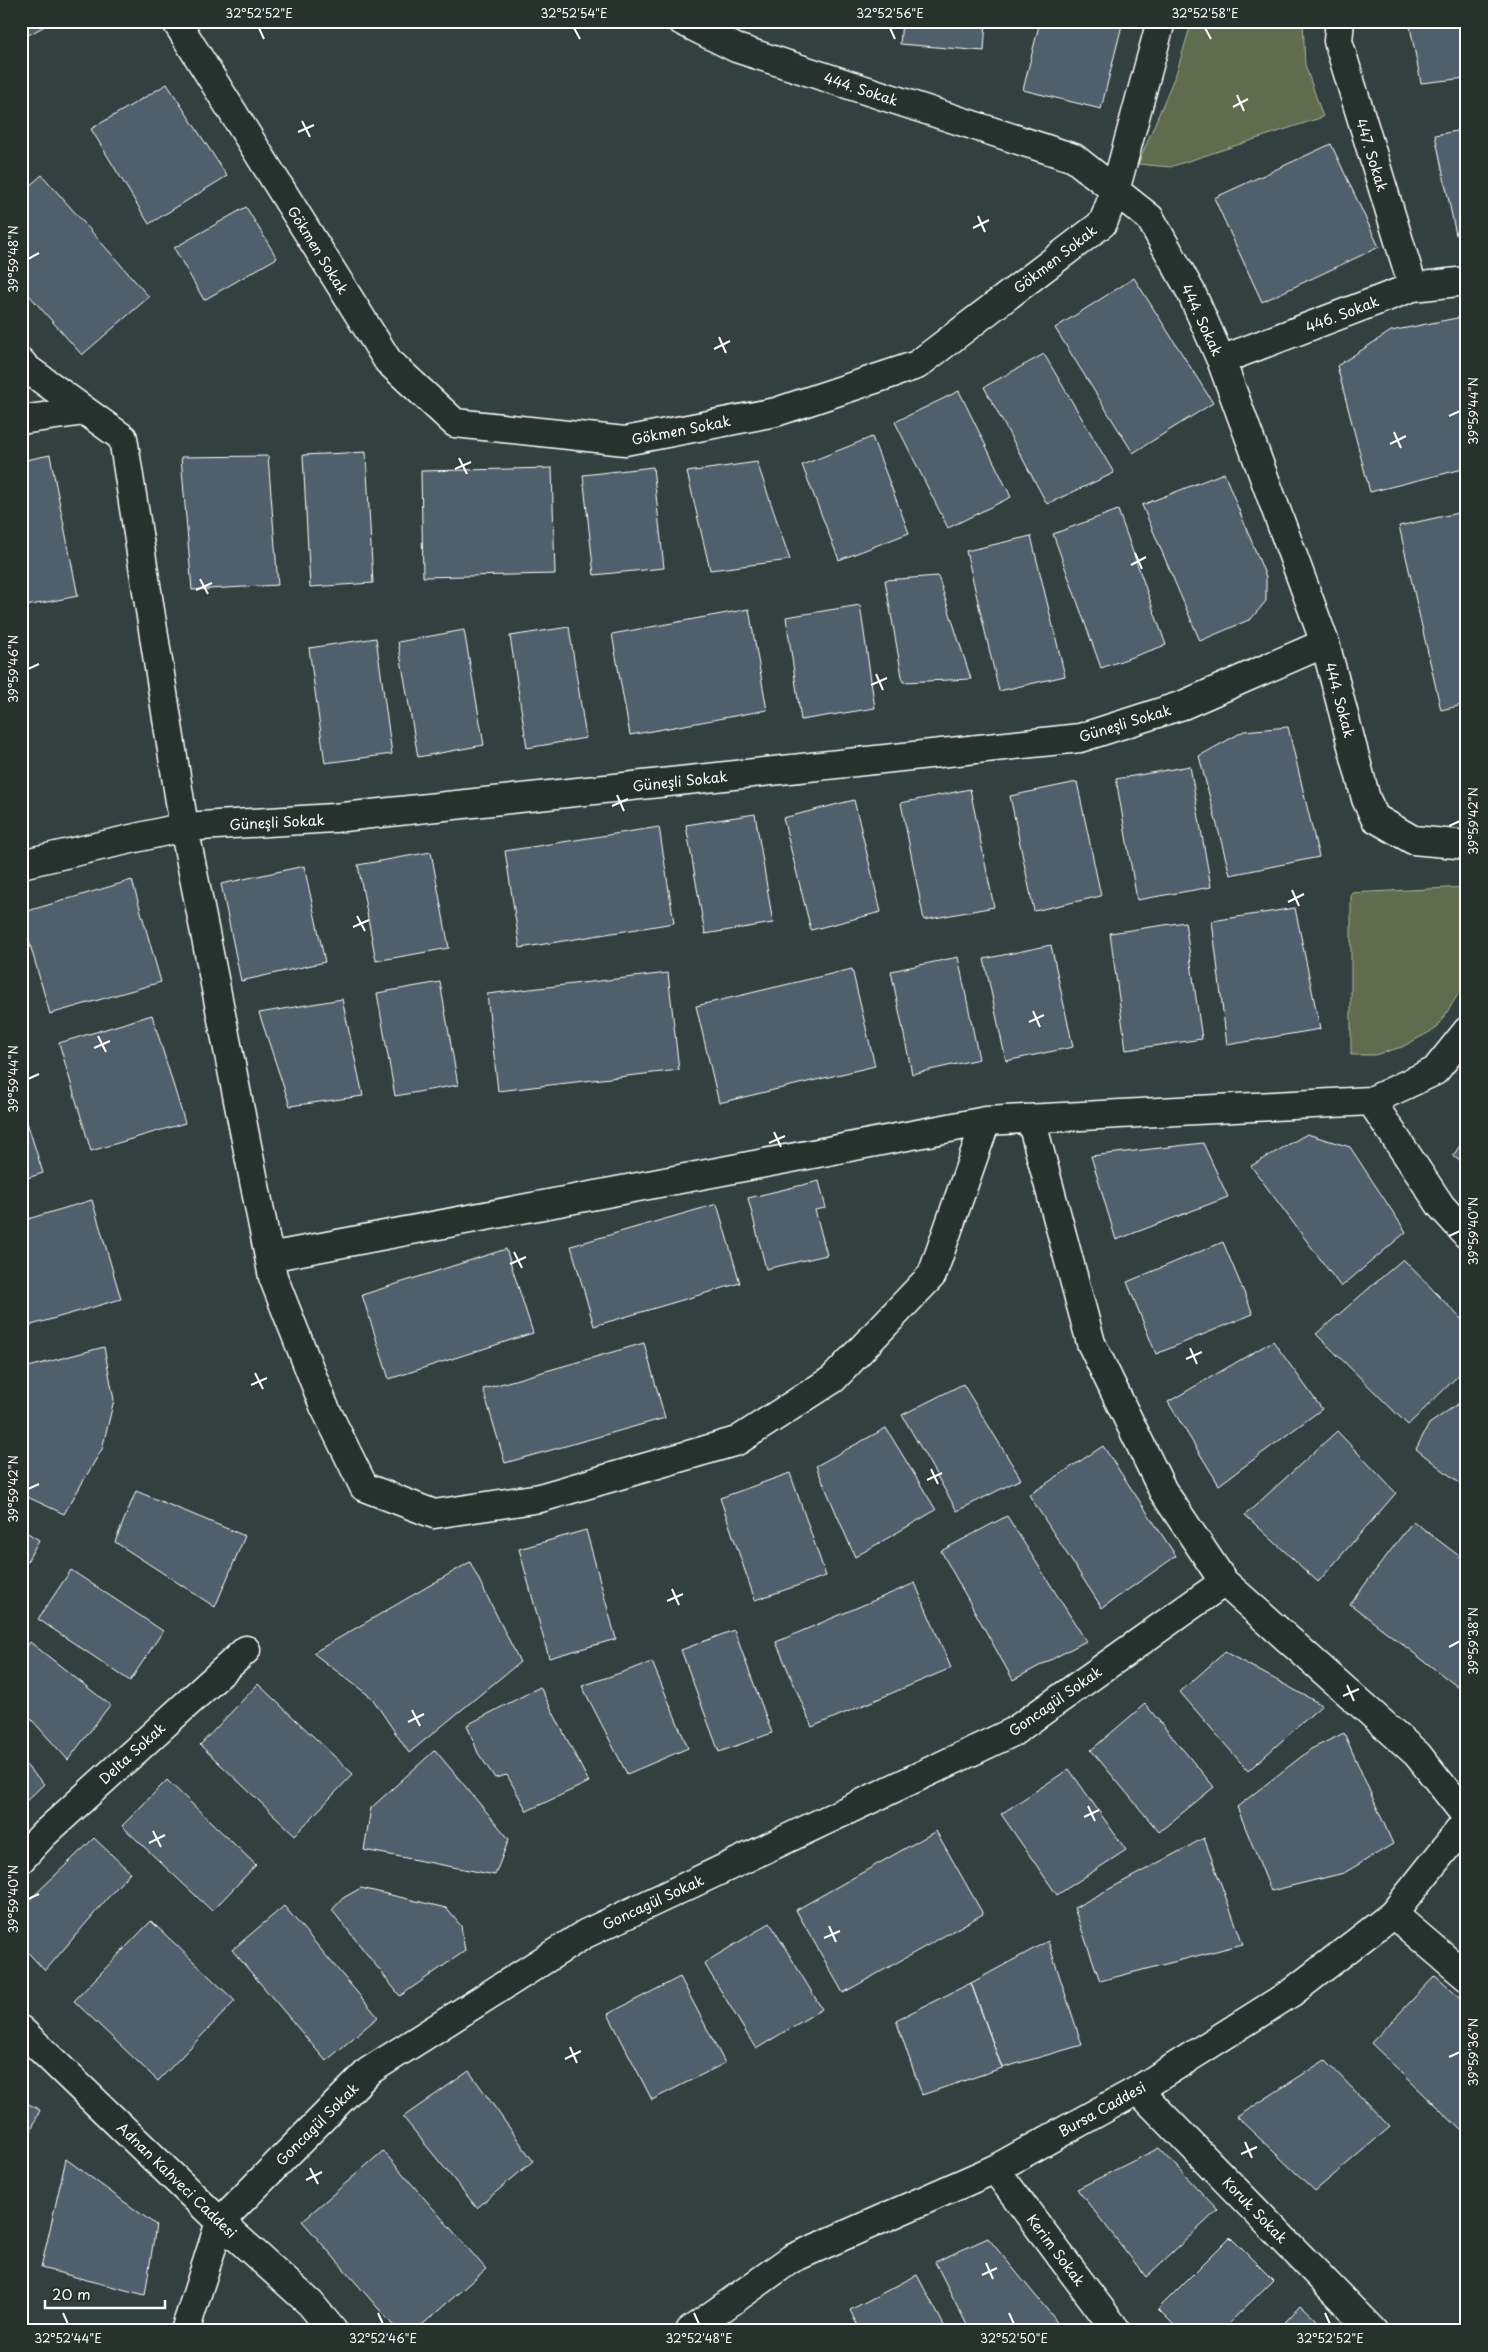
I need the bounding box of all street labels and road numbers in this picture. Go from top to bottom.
street label: 444. Sokak [821,67,901,111]
street label: 447. Sokak [1351,116,1393,194]
street label: Gökmen Sokak [282,202,354,298]
street label: Gökmen Sokak [1009,220,1101,298]
street label: 444. Sokak [1176,281,1228,359]
street label: 446. Sokak [1302,290,1382,338]
street label: Gökmen Sokak [630,410,732,450]
street label: 444. Sokak [1320,660,1360,740]
street label: Güneşli Sokak [1076,699,1174,747]
street label: Güneşli Sokak [632,766,728,796]
street label: Güneşli Sokak [229,809,325,835]
street label: Goncagül Sokak [1004,1661,1106,1741]
street label: Delta Sokak [94,1717,170,1789]
street label: Goncagül Sokak [599,1869,707,1935]
street label: Bursa Caddesi [1055,2076,1150,2142]
street label: Goncagül Sokak [271,2078,363,2170]
street label: Adnan Kahveci Caddesi [113,2117,241,2243]
street label: Koruk Sokak [1218,2172,1292,2248]
street label: Kerim Sokak [1022,2210,1090,2290]

